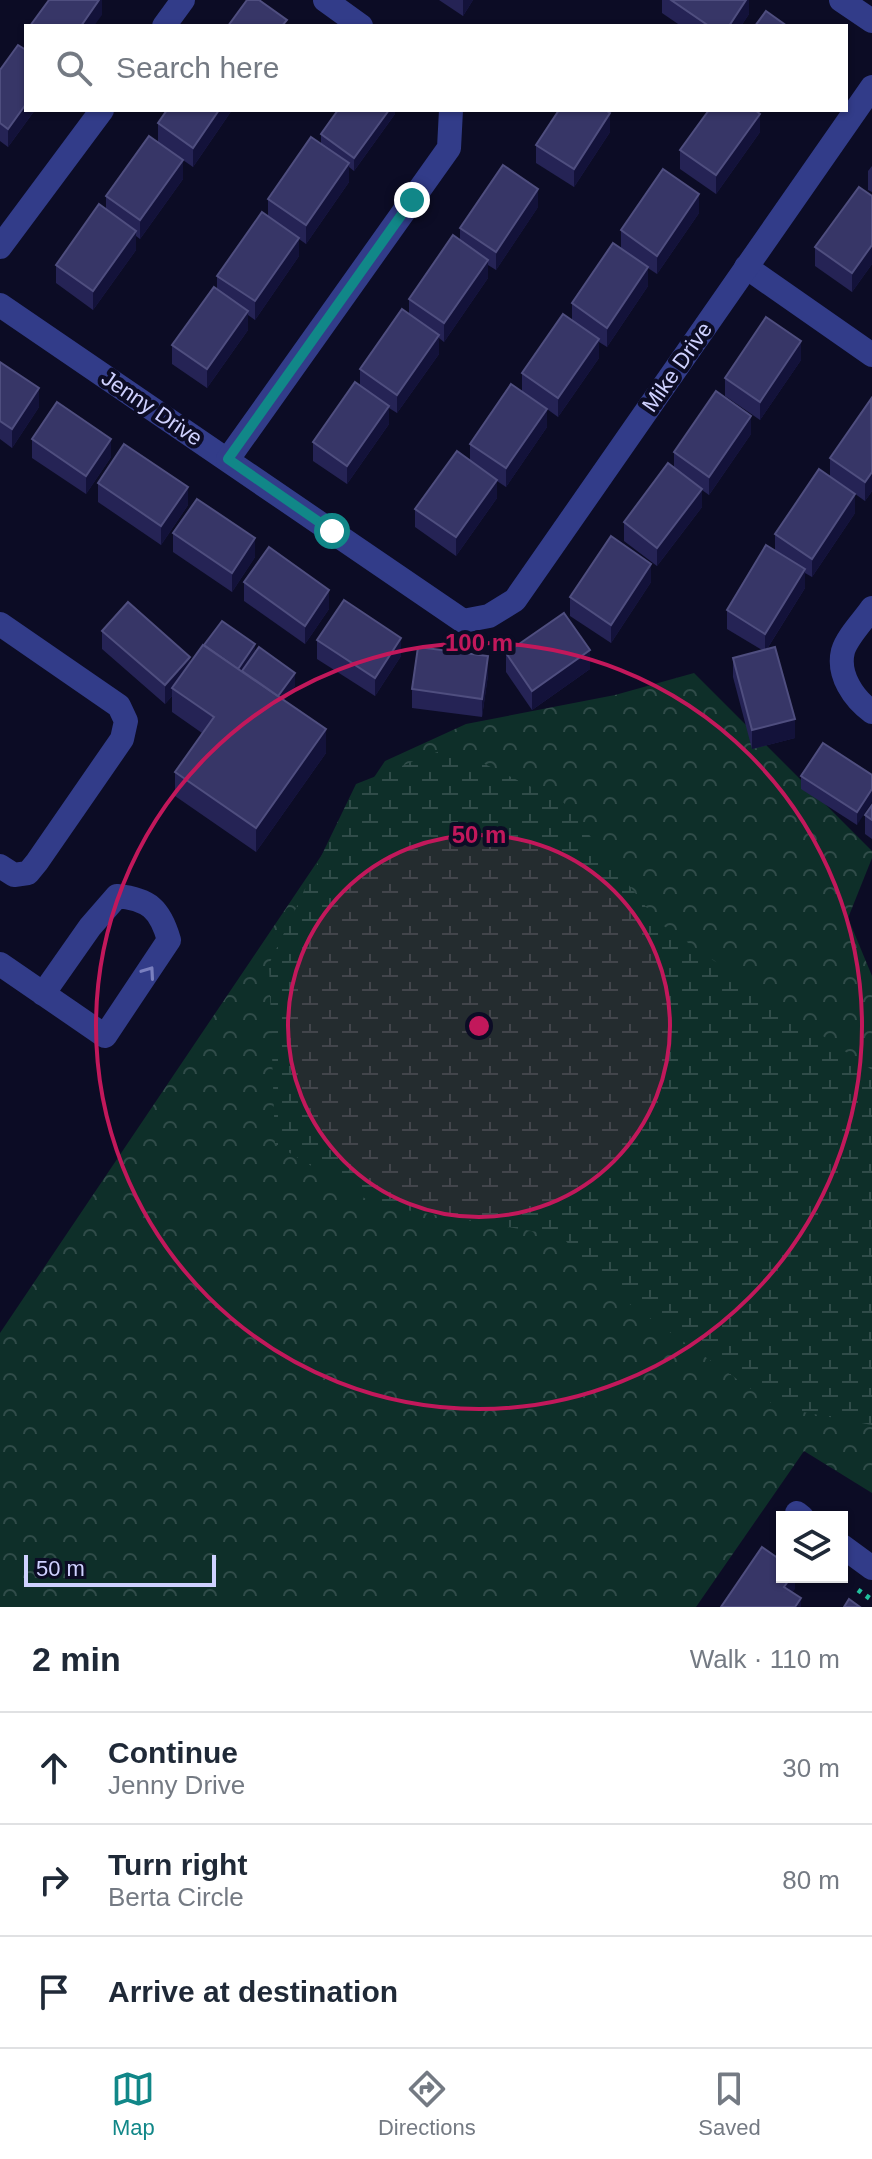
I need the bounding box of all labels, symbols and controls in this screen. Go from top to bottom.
search box [24,24,848,112]
icon: search [52,46,96,90]
text: Search here [116,51,279,84]
route end [394,182,430,218]
street label: Mike Drive [637,317,717,417]
street label: Jenny Drive [97,365,207,451]
route start [314,513,350,549]
text: 100 m [445,629,513,656]
text: 50 m [452,821,506,848]
one-way arrow [139,966,154,980]
centre of rings [465,1012,493,1040]
map controls [776,1511,848,1583]
button: layers [776,1511,848,1583]
scale bar [24,1551,216,1587]
text: 50 m [36,1556,85,1581]
text: 2 min [32,1640,121,1678]
text: Walk · 110 m [690,1644,840,1674]
text: Continue [108,1736,238,1769]
icon: ahead [32,1746,76,1790]
text: 30 m [782,1753,840,1783]
text: Jenny Drive [108,1770,245,1800]
text: Turn right [108,1848,247,1881]
icon: right [32,1858,76,1902]
text: 80 m [782,1865,840,1895]
text: Berta Circle [108,1882,244,1912]
icon: arrive [32,1970,76,2014]
text: Arrive at destination [108,1975,398,2008]
tab: Map [111,2067,155,2141]
tab: Directions [378,2067,476,2141]
tab: Saved [698,2067,761,2141]

